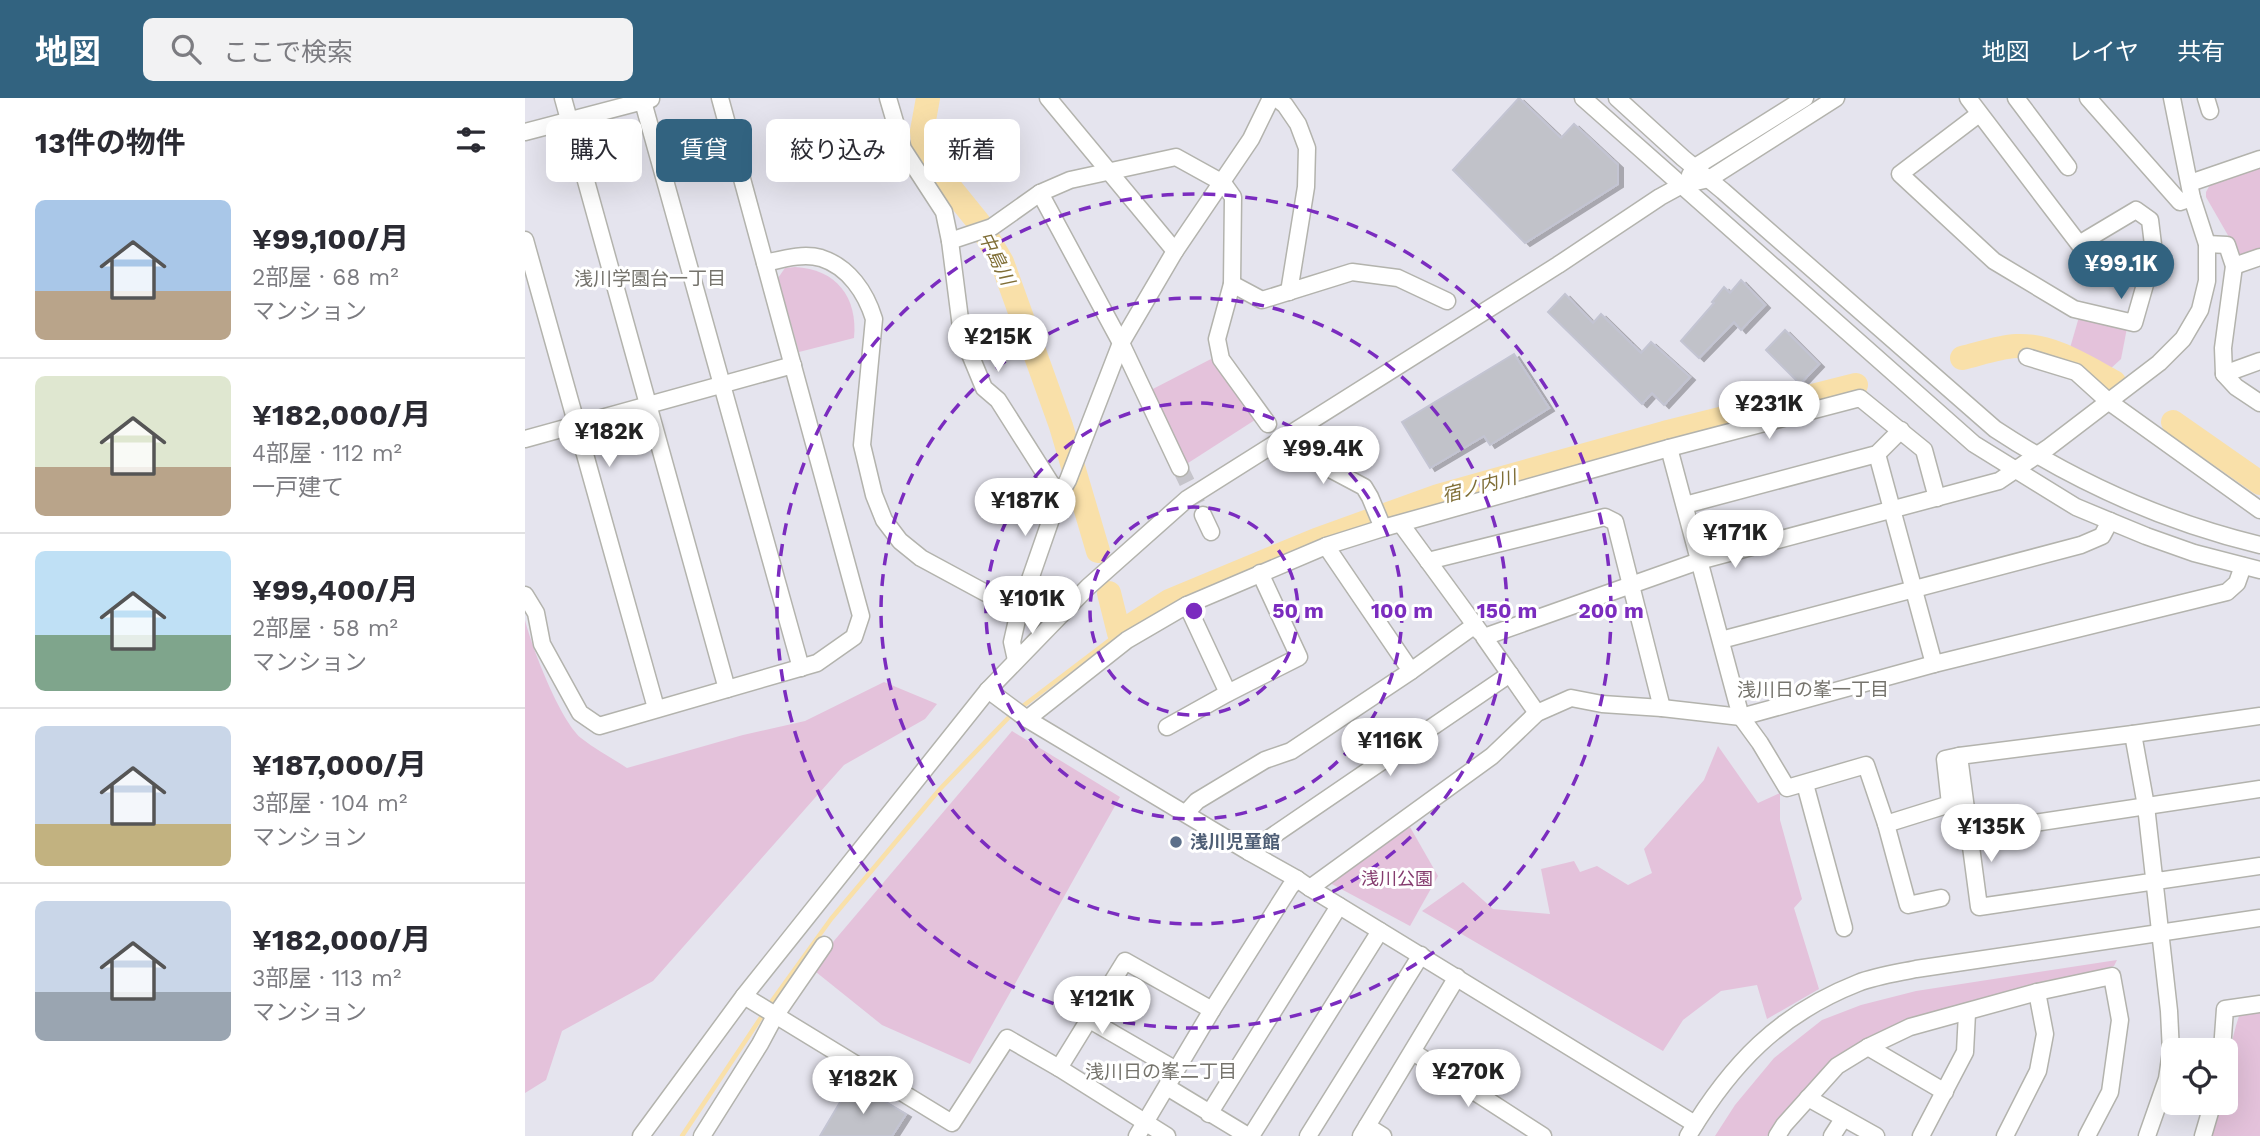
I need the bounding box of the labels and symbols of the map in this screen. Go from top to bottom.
water label: 中島川 [974,228,1020,291]
pin: ¥99.1K [2064,242,2178,301]
district label: 浅川学園台一丁目 [574,267,726,290]
pin: ¥215K [949,314,1047,374]
pin: ¥231K [1720,382,1818,441]
pin: ¥182K [560,410,658,469]
pin: ¥99.4K [1266,426,1380,486]
water label: 宿ノ内川 [1439,465,1521,507]
pin: ¥187K [976,478,1074,538]
pin: ¥171K [1686,510,1784,570]
pin: ¥101K [983,576,1081,636]
text: 50 m [1272,598,1324,623]
text: 100 m [1371,598,1433,623]
text: 150 m [1477,598,1537,623]
text: 200 m [1578,598,1644,623]
centre of rings [1182,599,1206,623]
district label: 浅川日の峯一丁目 [1737,678,1889,701]
pin: ¥116K [1341,718,1439,778]
pin: ¥135K [1942,804,2040,864]
place label: 浅川児童館 [1190,831,1280,852]
marker: 浅川児童館 [1168,834,1184,850]
park label: 浅川公園 [1361,868,1433,889]
pin: ¥121K [1053,976,1151,1036]
pin: ¥270K [1419,1049,1517,1109]
pin: ¥182K [814,1056,912,1116]
district label: 浅川日の峯二丁目 [1085,1060,1237,1083]

